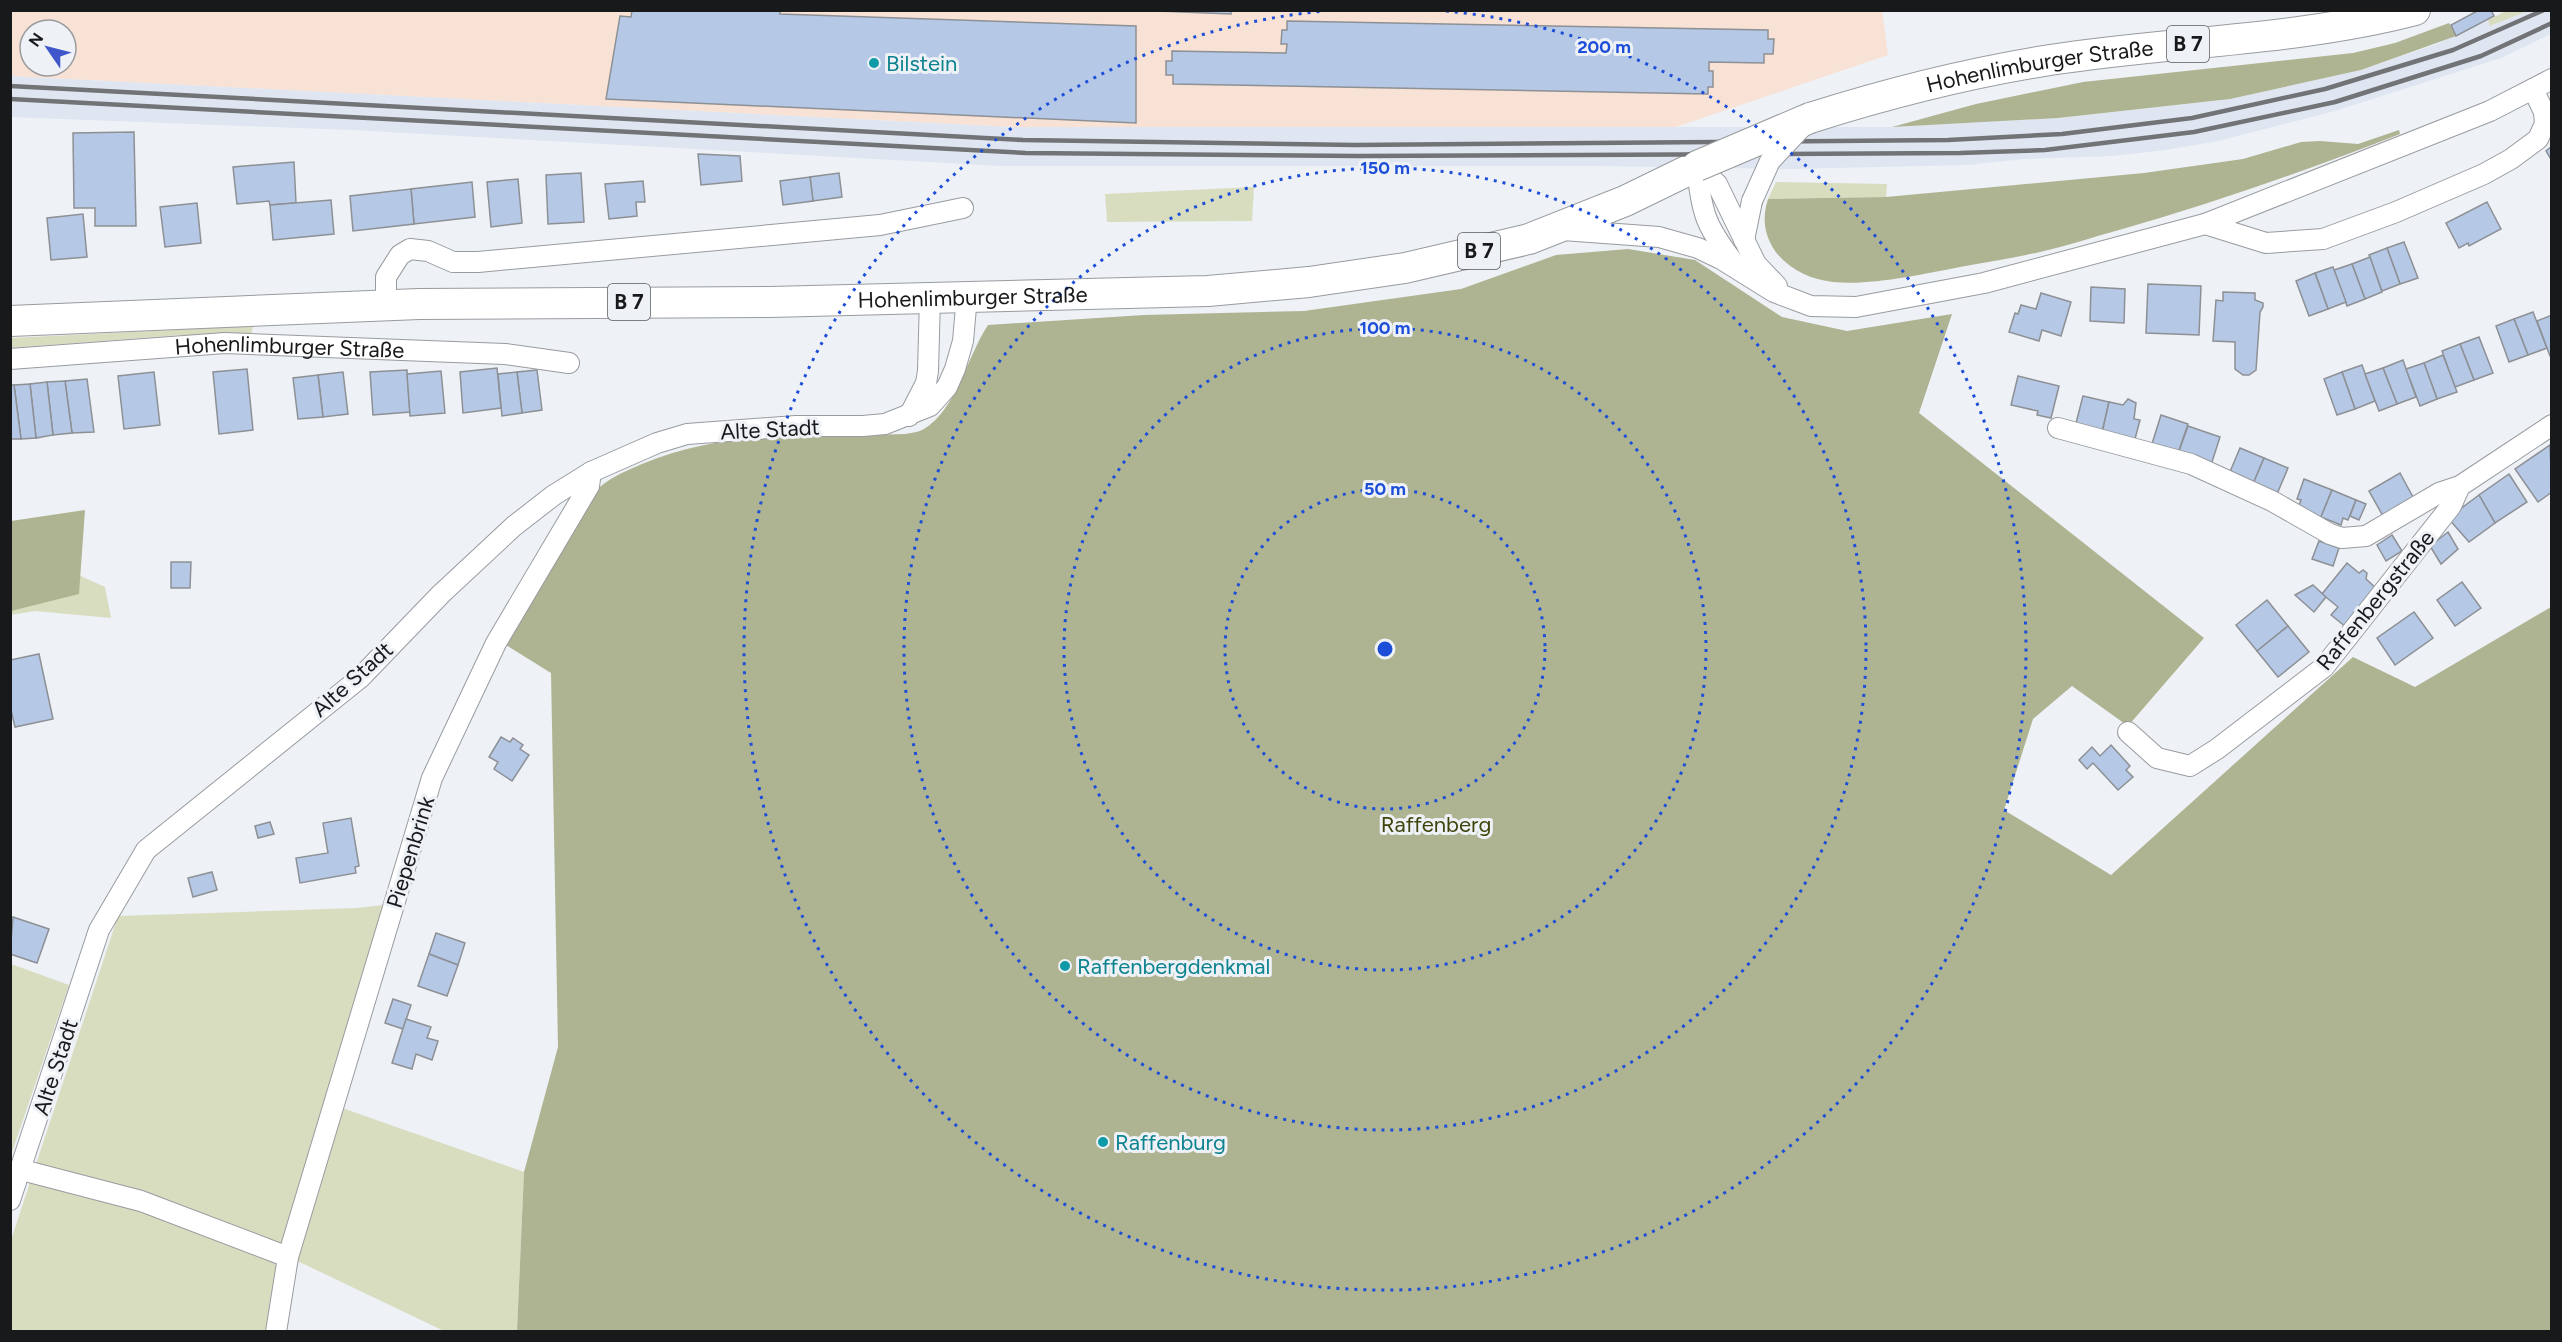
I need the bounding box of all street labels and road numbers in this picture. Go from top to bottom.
road number: B 7 [2167,26,2209,62]
street label: Hohenlimburger Straße [1923,34,2154,99]
road number: B 7 [1458,233,1500,269]
street label: Hohenlimburger Straße [857,281,1088,314]
road number: B 7 [608,284,650,320]
street label: Hohenlimburger Straße [174,330,405,364]
street label: Alte Stadt [720,413,820,446]
street label: Raffenbergstraße [2311,525,2440,676]
street label: Alte Stadt [306,636,398,723]
street label: Piepenbrink [381,793,440,911]
street label: Alte Stadt [27,1016,84,1119]

